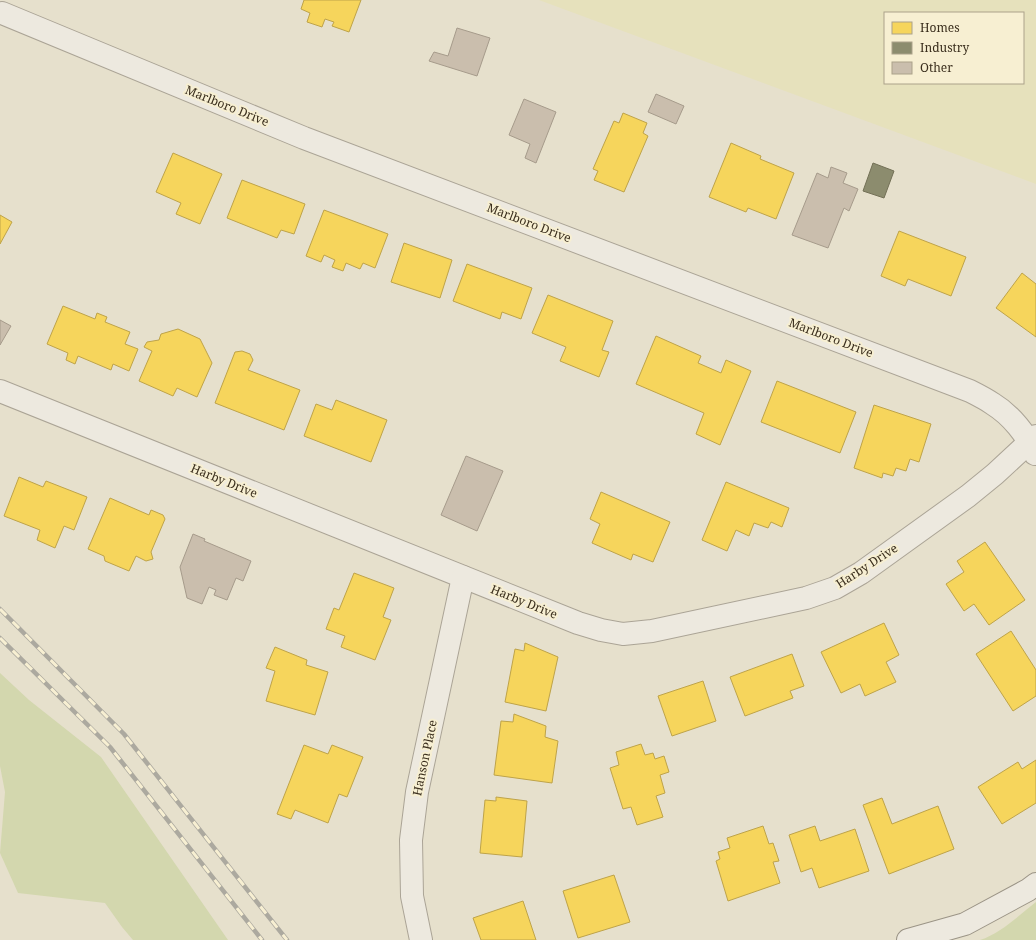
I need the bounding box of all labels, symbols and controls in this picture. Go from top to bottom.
legend [884,12,1024,84]
text: Homes [920,19,960,36]
text: Industry [920,39,969,56]
text: Other [920,59,953,76]
street label: Marlboro Drive [183,81,272,130]
street label: Marlboro Drive [485,199,574,246]
street label: Marlboro Drive [787,314,876,361]
street label: Harby Drive [188,459,260,502]
street label: Harby Drive [833,539,901,592]
street label: Harby Drive [488,580,560,623]
street label: Hanson Place [408,718,441,797]

